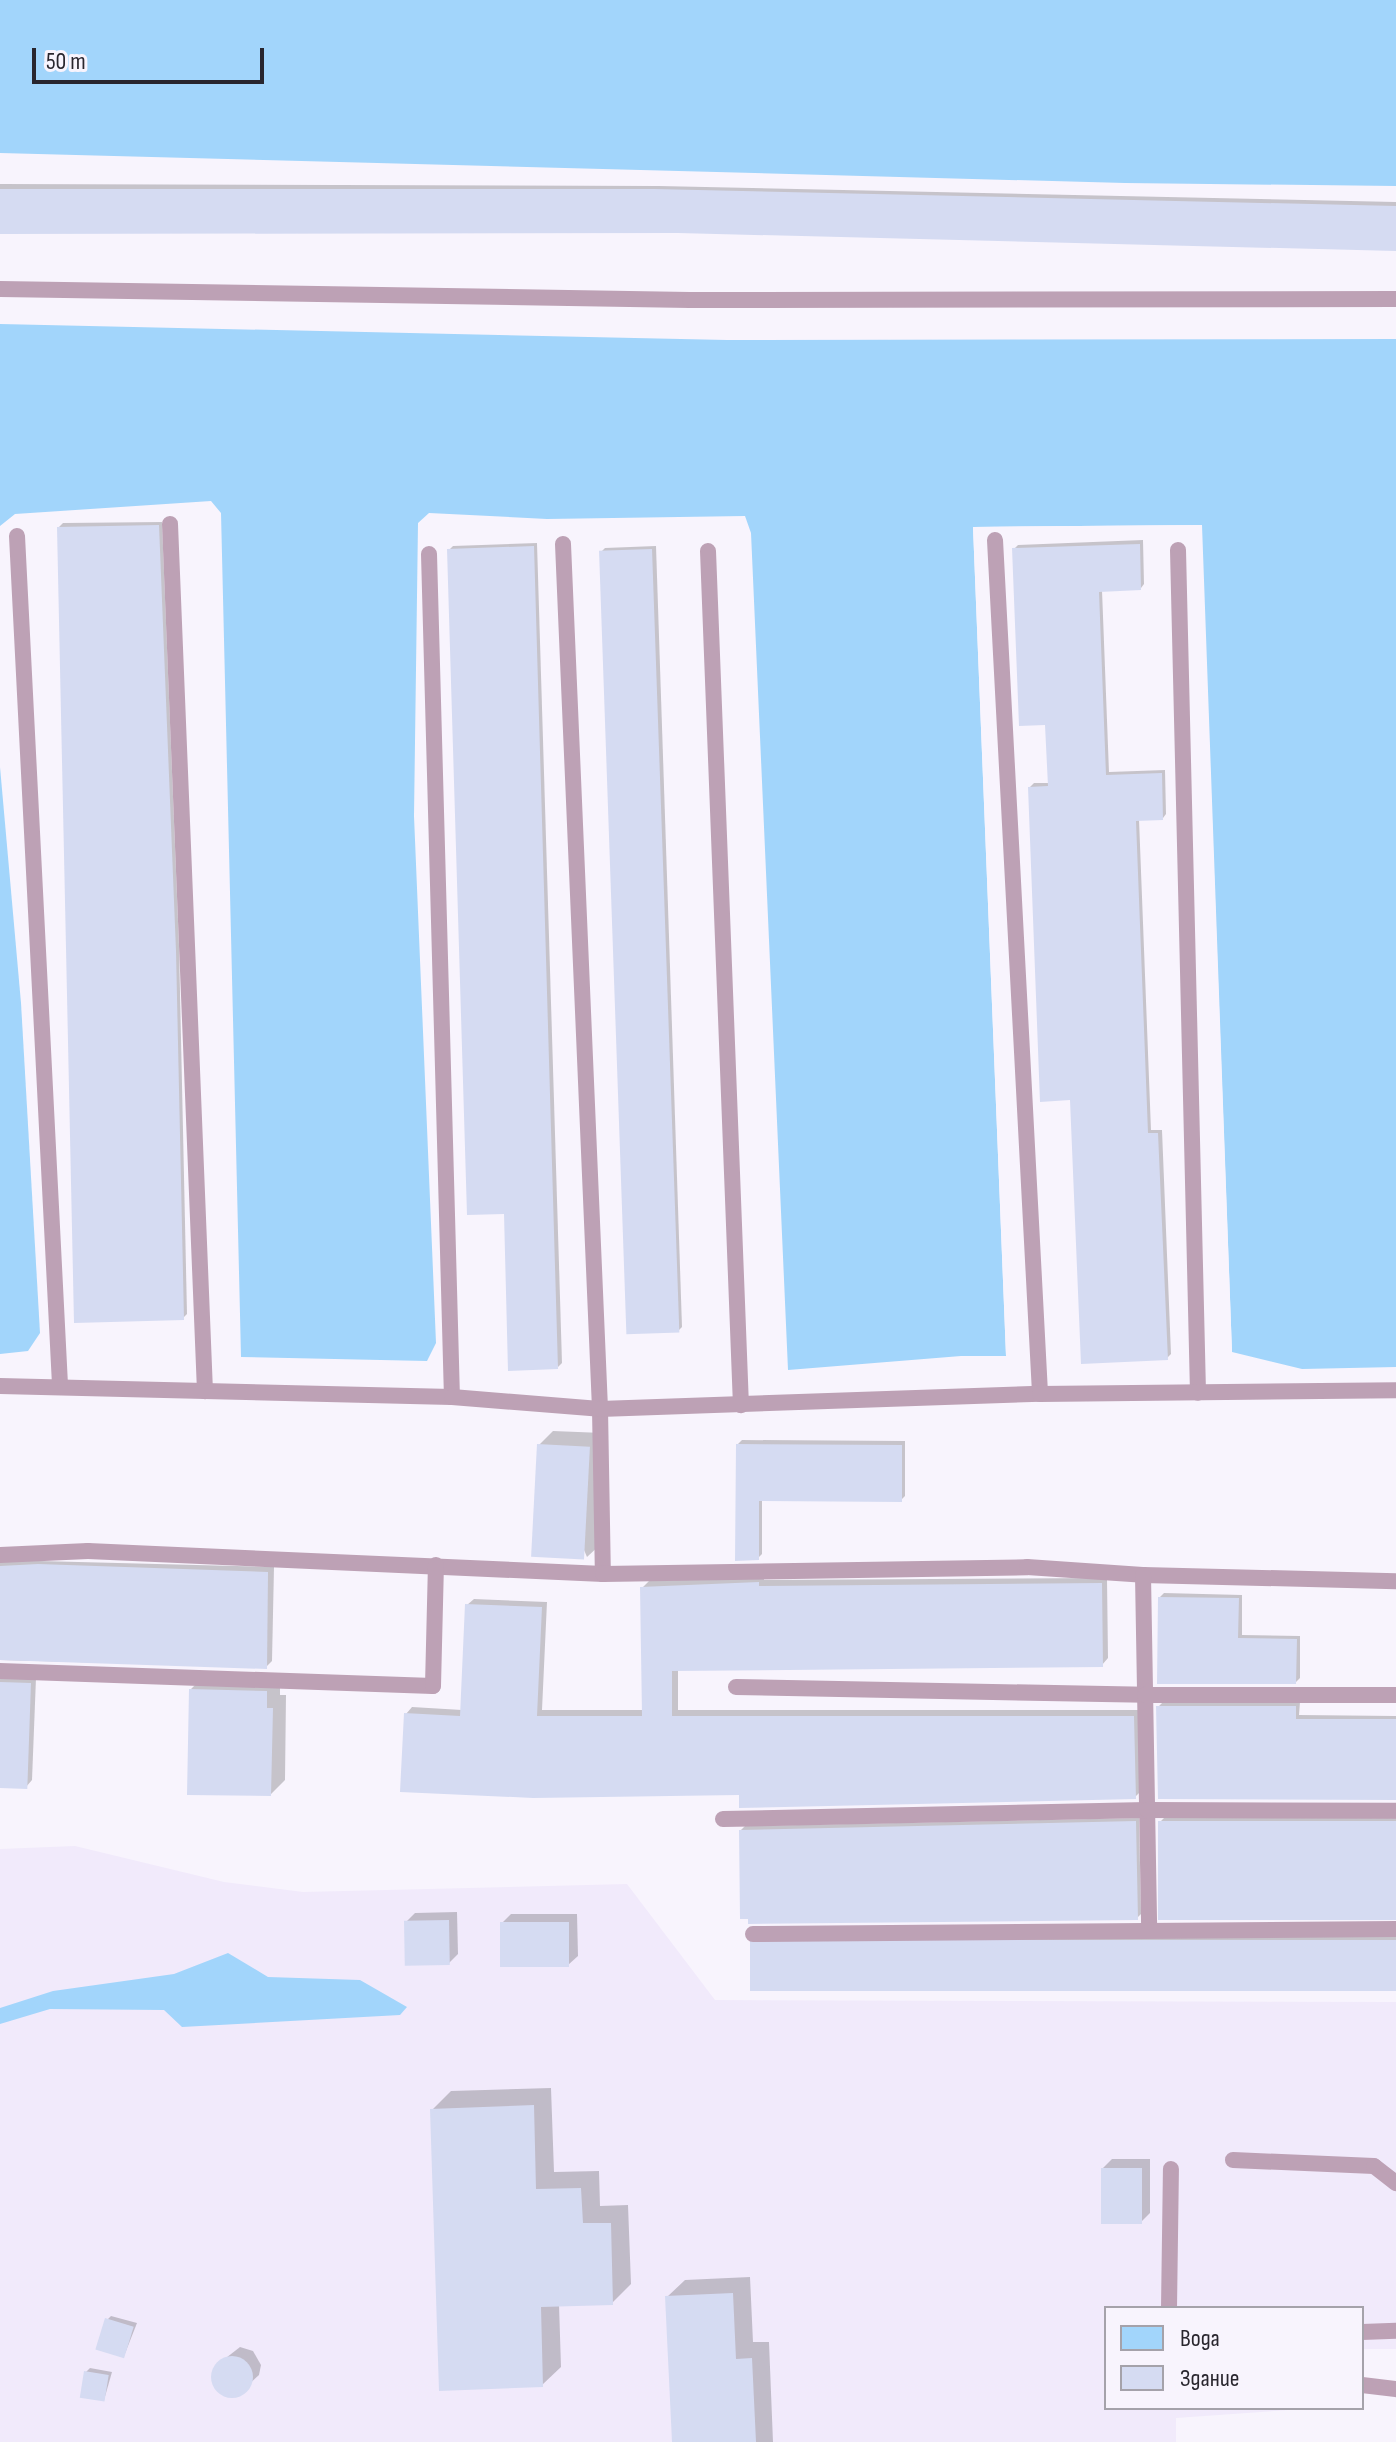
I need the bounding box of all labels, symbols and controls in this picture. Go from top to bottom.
scale bar [36,32,268,82]
text: 50 m [46,47,86,76]
legend [1104,2306,1364,2410]
text: Вода [1180,2324,1220,2353]
text: Здание [1180,2364,1239,2393]

